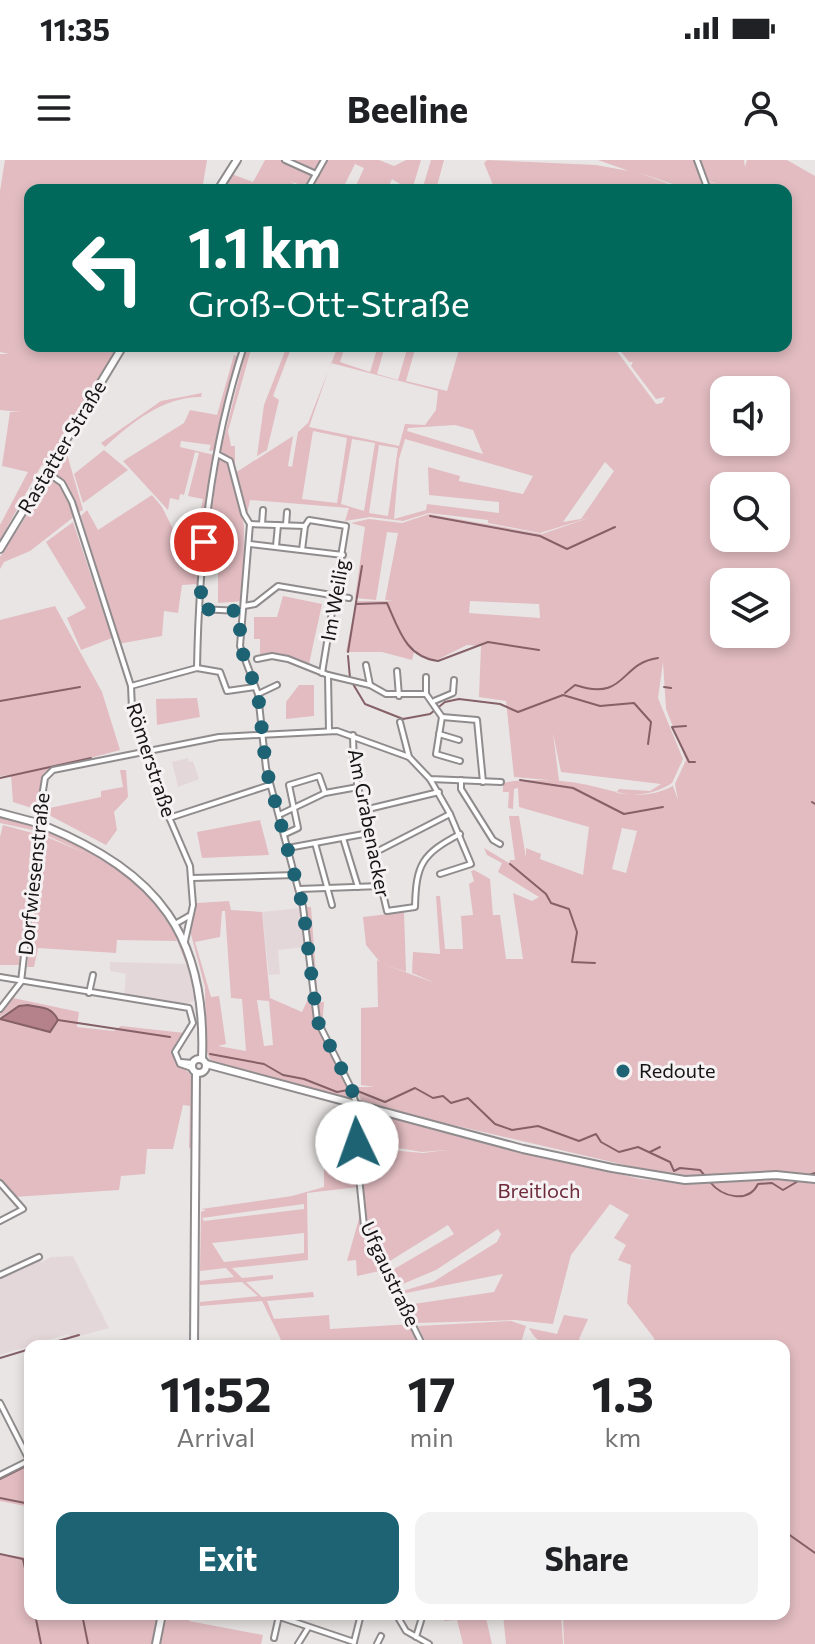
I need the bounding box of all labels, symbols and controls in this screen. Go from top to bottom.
text: 11:35 [40,10,110,47]
icon: menu [32,86,76,130]
text: Beeline [347,86,468,130]
icon: person [739,86,783,130]
text: 1.1 km [188,211,341,280]
icon: left [56,216,160,320]
text: Groß-Ott-Straße [188,280,470,324]
street label: Rastatter Straße [12,376,110,517]
map controls [710,376,790,648]
button: sound [710,376,790,456]
button: search [710,472,790,552]
pin [170,508,238,576]
icon: arrive [182,520,226,564]
street label: Im Weilig [315,557,353,643]
button: layers [710,568,790,648]
street label: Römerstraße [122,700,182,820]
street label: Am Grabenacker [344,746,396,899]
street label: Dorfwiesenstraße [13,791,53,956]
place label: Redoute [639,1058,716,1082]
marker: Redoute [614,1062,632,1080]
position arrow [315,1101,399,1185]
park label: Breitloch [498,1178,580,1202]
street label: Ufgaustraße [356,1217,426,1330]
text: 11:52 [160,1363,271,1422]
text: 17 [407,1363,456,1422]
text: 1.3 [592,1363,654,1422]
text: Arrival [176,1421,255,1452]
text: min [409,1421,454,1452]
text: km [604,1421,641,1452]
button: Exit [56,1512,399,1604]
button: Share [415,1512,758,1604]

